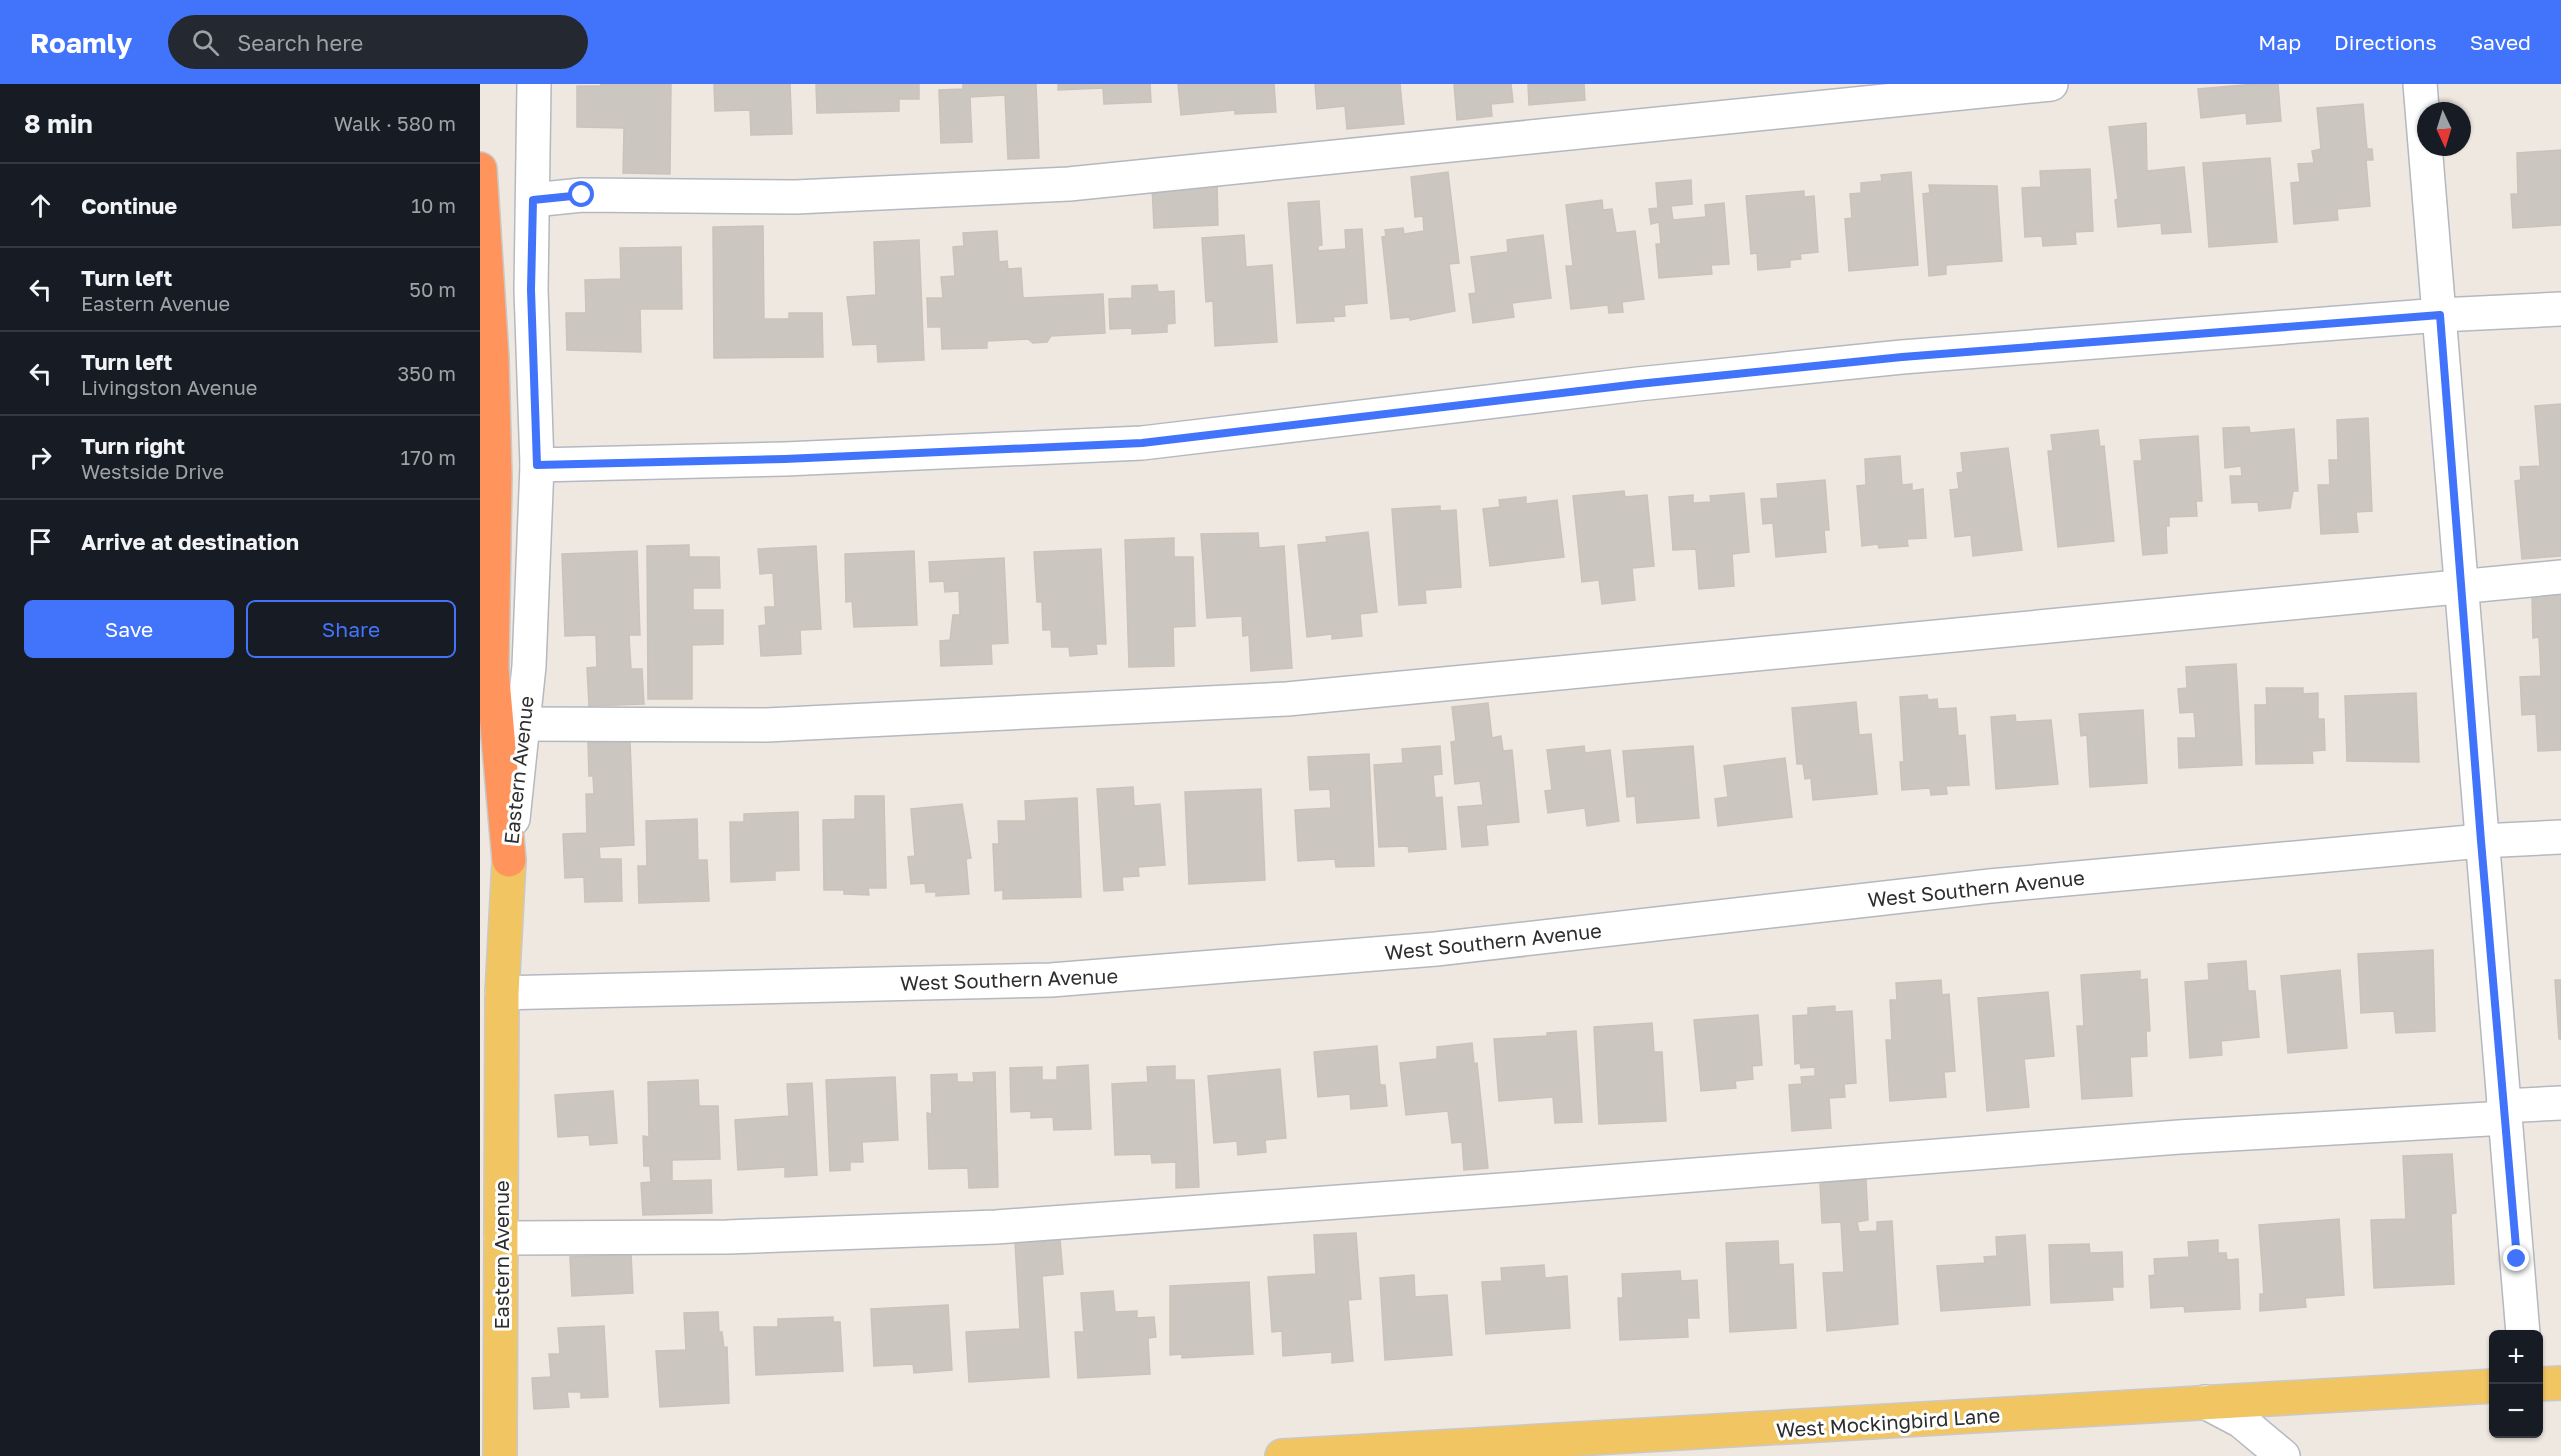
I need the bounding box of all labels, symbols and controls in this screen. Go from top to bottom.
search box [168,15,588,69]
text: Roamly [30,26,132,59]
icon: search [189,26,222,59]
text: Search here [237,29,363,56]
text: Map [2258,29,2301,55]
text: Directions [2334,29,2437,55]
text: Saved [2470,29,2531,55]
north arrow [2417,102,2471,156]
text: 8 min [24,108,93,139]
text: Walk · 580 m [334,111,456,135]
route start [568,181,594,207]
icon: ahead [24,189,57,222]
text: Continue [81,192,177,219]
text: 10 m [411,193,456,217]
text: Turn left [81,264,172,291]
icon: left [24,273,57,306]
text: 50 m [409,277,456,301]
text: Eastern Avenue [81,291,230,315]
text: Turn left [81,348,172,375]
icon: left [24,357,57,390]
text: 350 m [398,361,456,385]
text: Livingston Avenue [81,375,257,399]
text: Turn right [81,432,185,459]
icon: right [24,441,57,474]
text: 170 m [401,445,456,469]
text: Westside Drive [81,459,224,483]
icon: arrive [24,525,57,558]
text: Arrive at destination [81,528,299,555]
button: Save [24,600,234,658]
button: Share [246,600,456,658]
street label: Eastern Avenue [498,695,538,845]
street label: West Southern Avenue [1866,865,2086,911]
street label: West Southern Avenue [1383,918,1603,964]
street label: West Southern Avenue [900,963,1118,995]
street label: Eastern Avenue [489,1180,513,1330]
route end [2503,1245,2529,1271]
map controls [2489,1330,2543,1438]
button: + [2489,1330,2543,1384]
button: − [2489,1384,2543,1438]
street label: West Mockingbird Lane [1775,1402,2001,1442]

